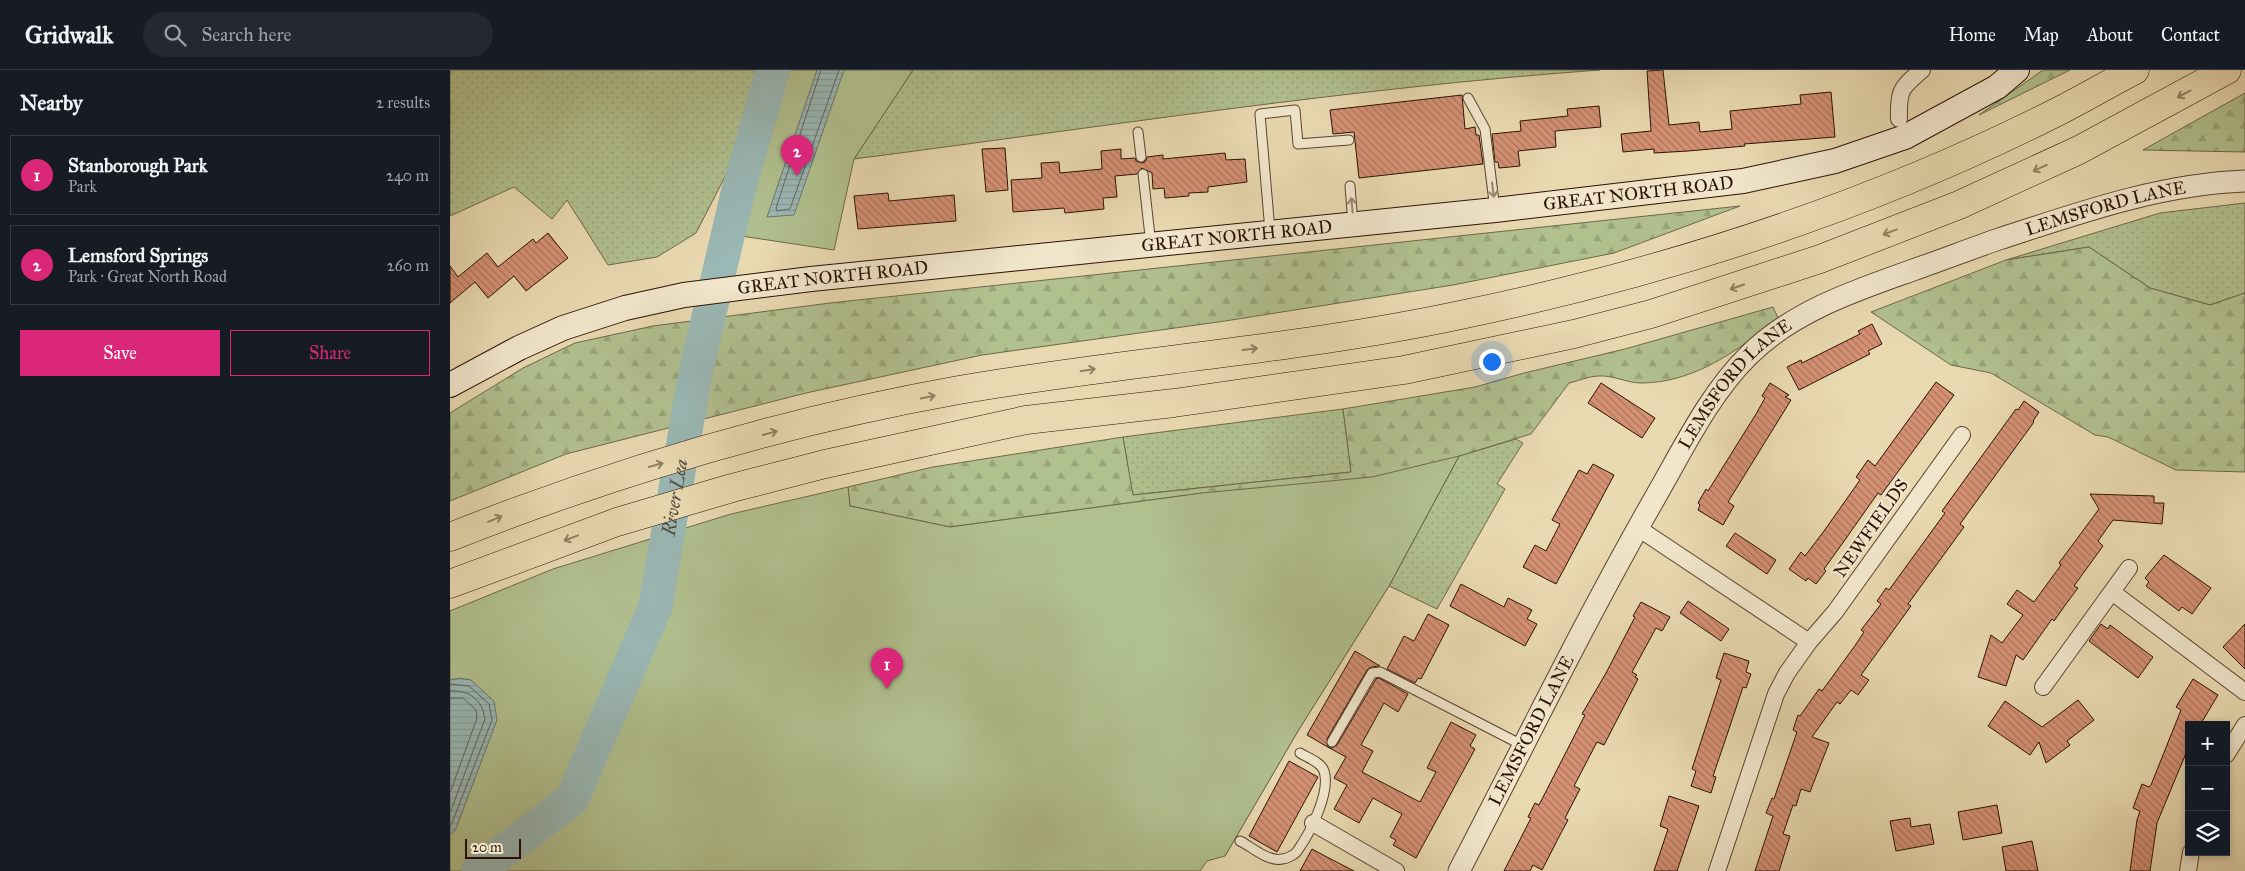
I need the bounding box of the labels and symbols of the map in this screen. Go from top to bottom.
one-way arrow [2177,90,2192,99]
pin: 2 [781,135,813,176]
one-way arrow [2033,164,2048,174]
street label: GREAT NORTH ROAD [1542,171,1735,215]
street label: LEMSFORD LANE [2023,176,2188,241]
one-way arrow [1488,181,1498,197]
one-way arrow [1347,198,1356,214]
street label: GREAT NORTH ROAD [1140,216,1333,257]
one-way arrow [1883,228,1898,237]
street label: GREAT NORTH ROAD [736,256,929,299]
one-way arrow [1730,283,1746,293]
street label: LEMSFORD LANE [1674,314,1796,453]
one-way arrow [1241,344,1257,354]
your location [1479,349,1505,375]
one-way arrow [1080,365,1096,375]
one-way arrow [920,391,936,401]
one-way arrow [761,428,777,437]
water label: River Lea [656,457,692,538]
one-way arrow [648,460,664,469]
street label: NEWFIELDS [1829,474,1913,582]
one-way arrow [487,513,502,523]
one-way arrow [563,534,579,543]
pin: 1 [871,648,903,689]
street label: LEMSFORD LANE [1484,652,1579,809]
scale bar [465,836,521,859]

